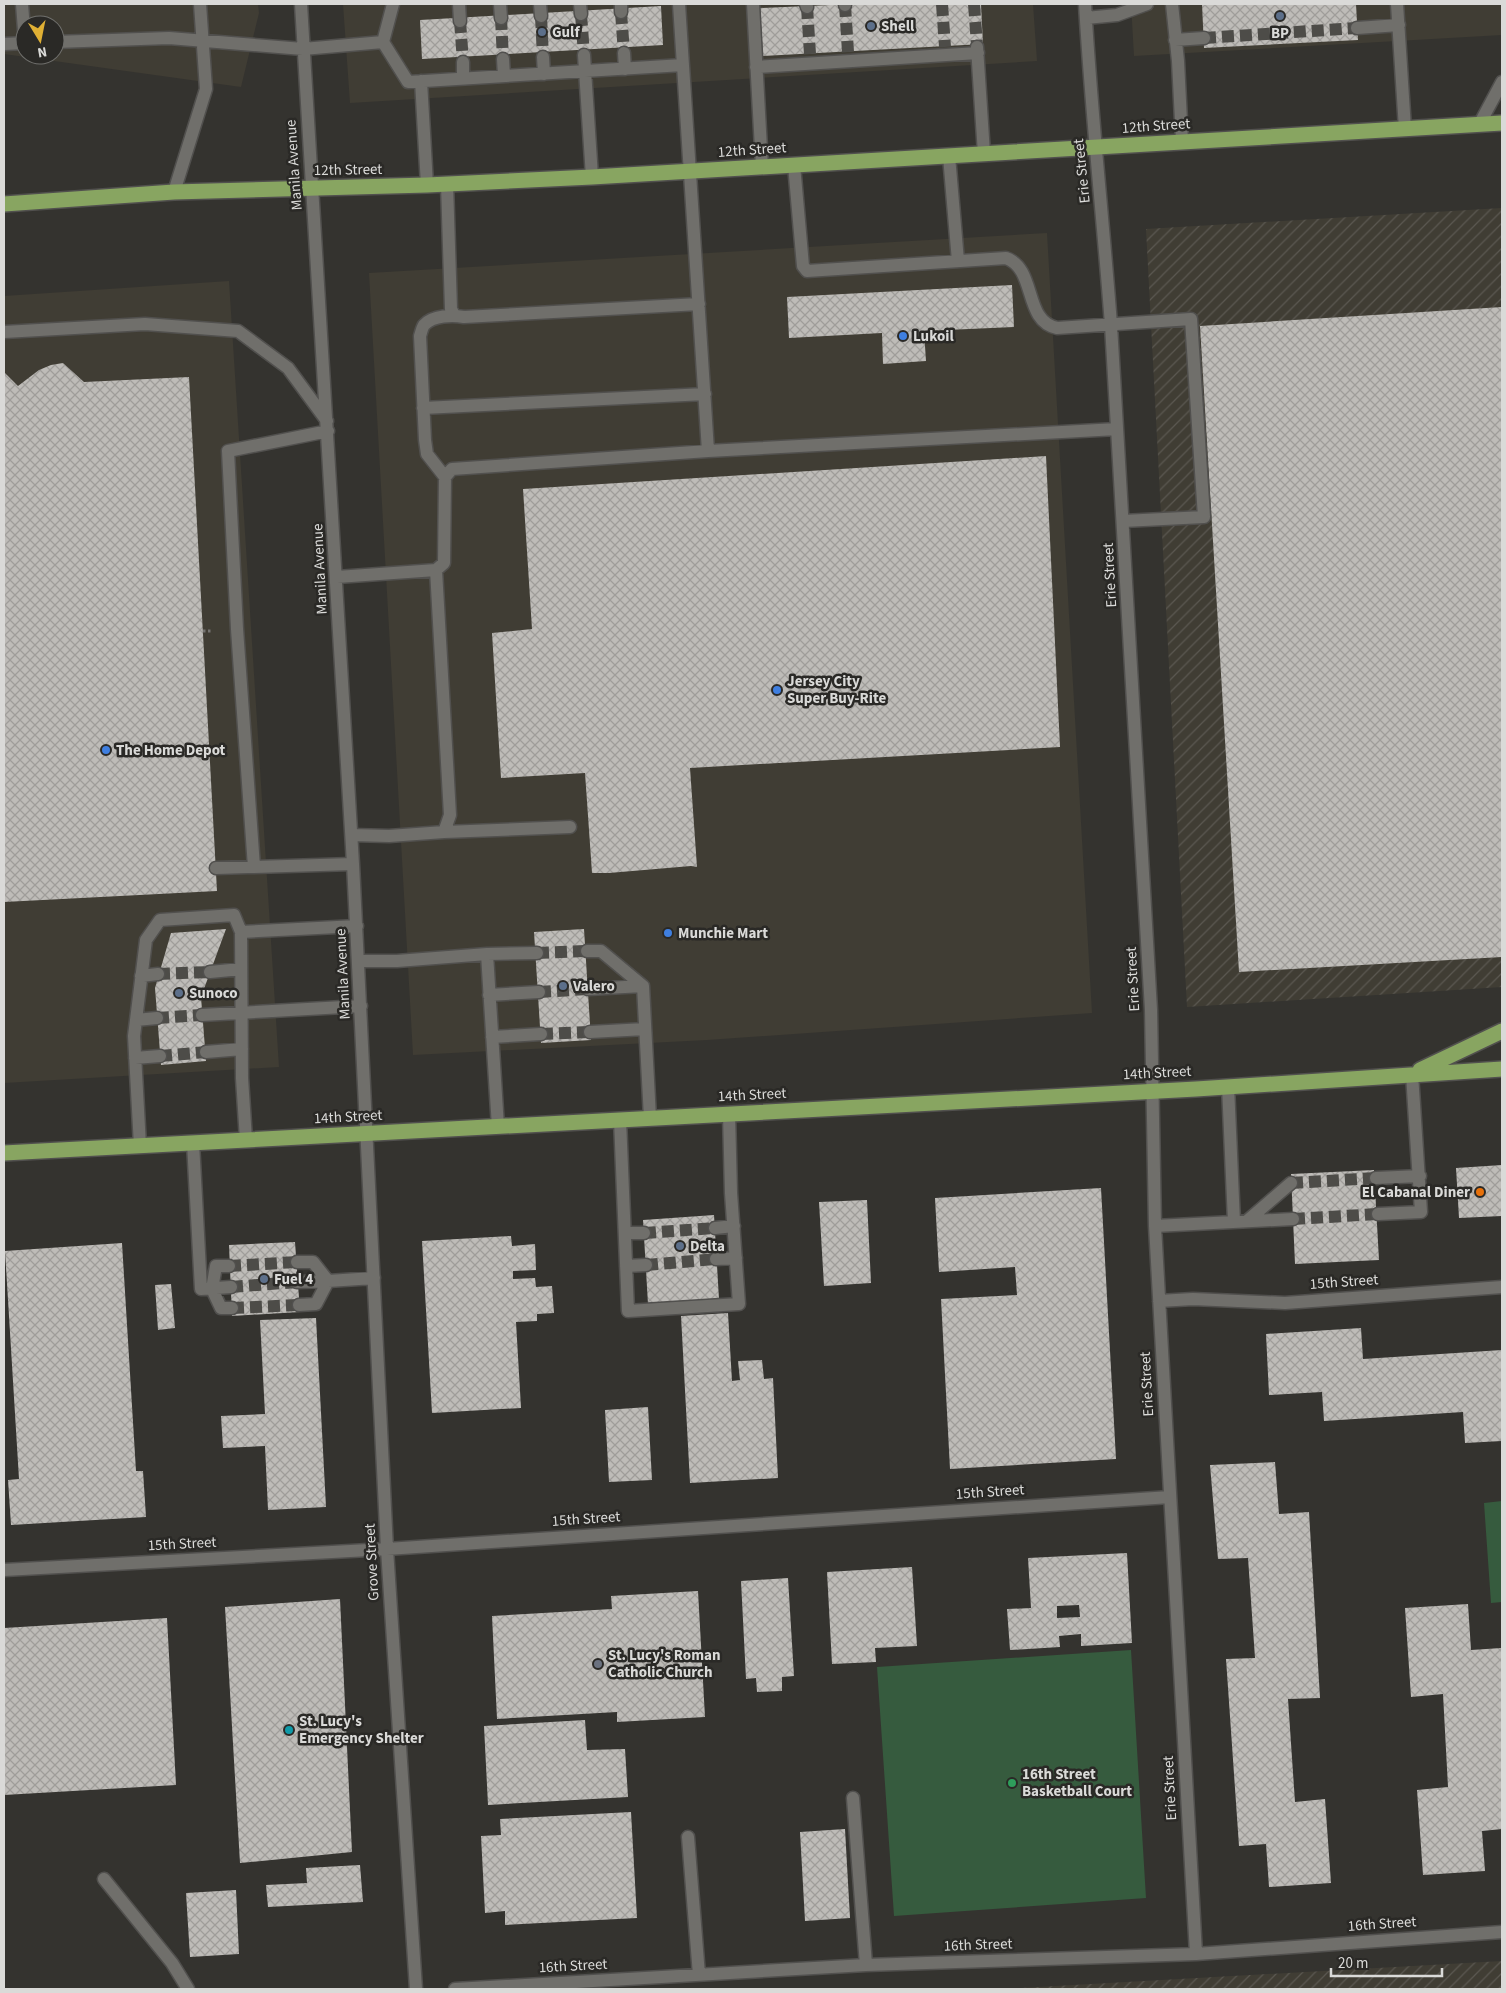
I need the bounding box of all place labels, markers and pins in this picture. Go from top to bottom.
marker: BP [1274,10,1286,22]
place label: Shell [881,16,915,37]
marker: Shell [865,20,877,32]
place label: Gulf [552,22,580,43]
place label: BP [1271,23,1289,44]
marker: Gulf [536,26,548,38]
place label: Lukoil [913,326,954,347]
marker: Lukoil [897,330,909,342]
place label: Jersey City Super Buy-Rite [787,671,886,709]
marker: Jersey City Super Buy-Rite [771,684,783,696]
place label: The Home Depot [116,740,226,761]
marker: The Home Depot [100,744,112,756]
place label: Munchie Mart [678,923,768,944]
marker: Munchie Mart [662,927,674,939]
place label: Valero [572,976,615,997]
marker: Valero [557,980,569,992]
place label: Sunoco [189,983,238,1004]
marker: Sunoco [173,987,185,999]
place label: El Cabanal Diner [1362,1182,1470,1203]
marker: El Cabanal Diner [1474,1186,1486,1198]
place label: Delta [690,1236,725,1257]
marker: Delta [674,1240,686,1252]
place label: Fuel 4 [274,1269,313,1290]
marker: Fuel 4 [258,1273,270,1285]
place label: St. Lucy's Roman Catholic Church [608,1645,721,1683]
marker: St. Lucy's Roman Catholic Church [592,1658,604,1670]
place label: St. Lucy's Emergency Shelter [299,1711,424,1749]
marker: St. Lucy's Emergency Shelter [283,1724,295,1736]
place label: 16th Street Basketball Court [1022,1764,1132,1802]
marker: 16th Street Basketball Court [1006,1777,1018,1789]

